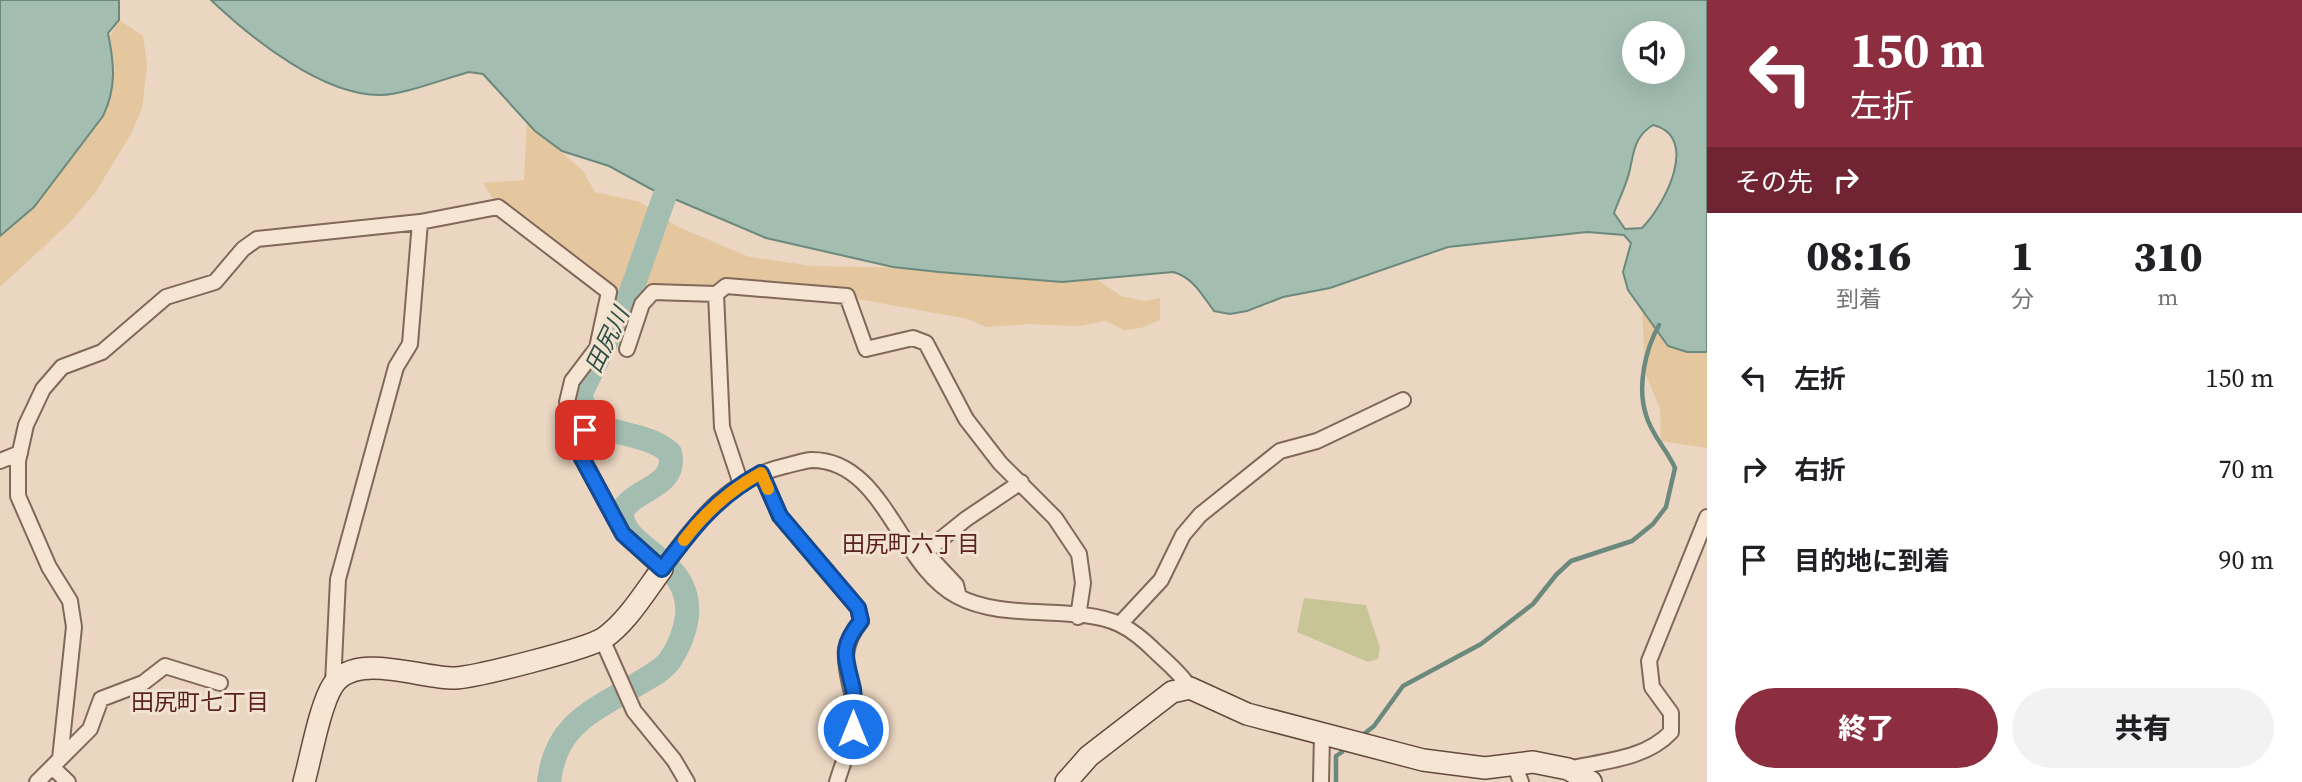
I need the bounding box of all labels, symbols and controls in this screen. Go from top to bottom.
text: 150 m [1850,16,1985,83]
map controls [1622,21,1685,84]
button: sound [1622,21,1685,84]
icon: left [1735,28,1826,119]
text: 左折 [1850,84,1914,128]
icon: right [1827,161,1865,199]
text: その先 [1735,164,1813,200]
text: 08:16 [1806,226,1911,284]
text: 1 [2011,226,2034,284]
text: 310 [2133,227,2203,285]
text: m [2158,281,2178,313]
text: 到着 [1836,283,1882,315]
text: 分 [2011,283,2034,315]
water label: 田尻川 [577,299,638,378]
icon: left [1735,359,1773,397]
text: 150 m [2206,360,2274,396]
text: 左折 [1794,361,1846,397]
pin [555,400,615,460]
icon: arrive [566,411,604,449]
icon: right [1735,450,1773,488]
text: 70 m [2219,451,2274,487]
text: 右折 [1794,452,1846,488]
district label: 田尻町六丁目 [842,528,980,560]
icon: arrive [1735,541,1773,579]
text: 90 m [2219,542,2274,578]
text: 目的地に到着 [1794,543,1950,579]
district label: 田尻町七丁目 [131,686,269,718]
button: 終了 [1735,688,1998,768]
button: 共有 [2012,688,2274,768]
position arrow [816,692,890,766]

